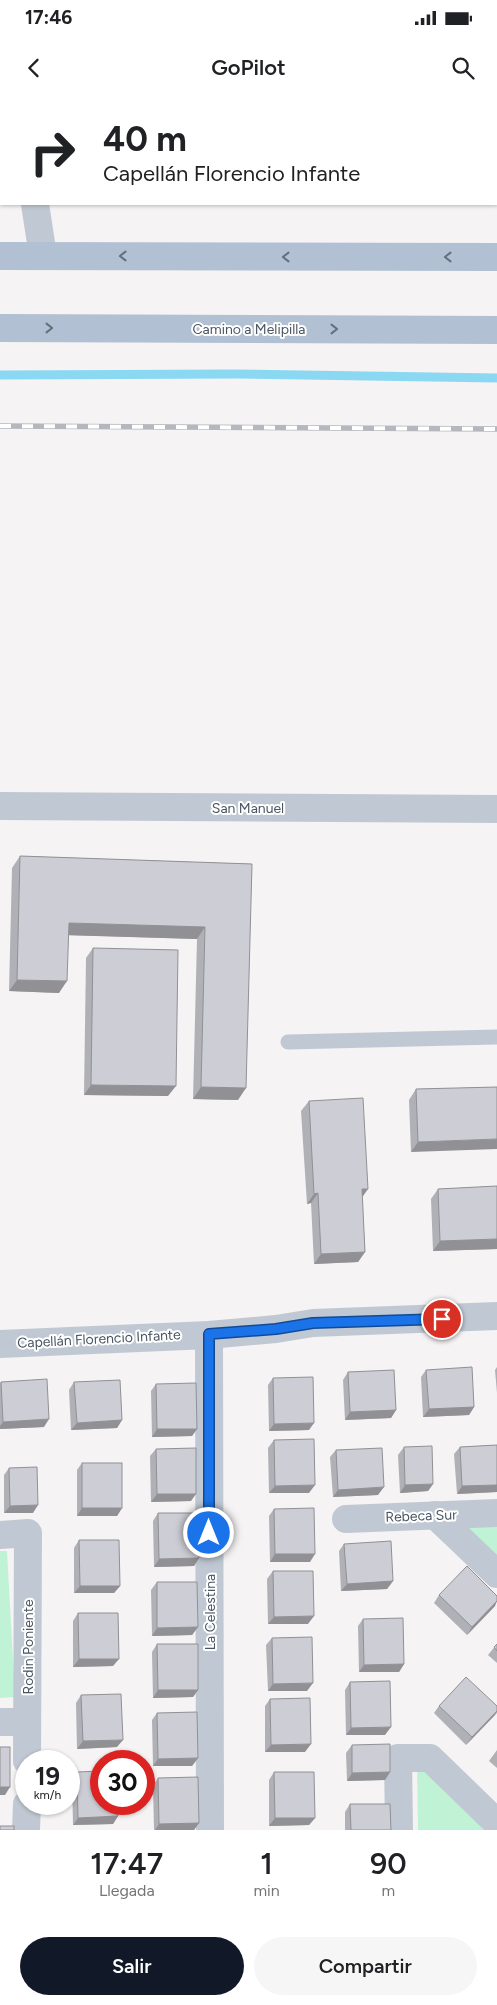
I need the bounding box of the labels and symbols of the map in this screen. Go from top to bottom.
one-way arrow [119,251,127,261]
one-way arrow [282,252,290,262]
one-way arrow [444,252,452,262]
street label: Camino a Melipilla [192,321,306,338]
one-way arrow [45,323,53,333]
one-way arrow [330,324,338,334]
street label: San Manuel [212,800,284,817]
pin [421,1298,463,1340]
street label: Capellán Florencio Infante [17,1326,182,1352]
position arrow [182,1506,234,1558]
street label: Rebeca Sur [385,1506,457,1526]
street label: La Celestina [202,1574,219,1650]
street label: Rodin Poniente [20,1599,37,1695]
speed limit sign: 30 [90,1750,155,1815]

